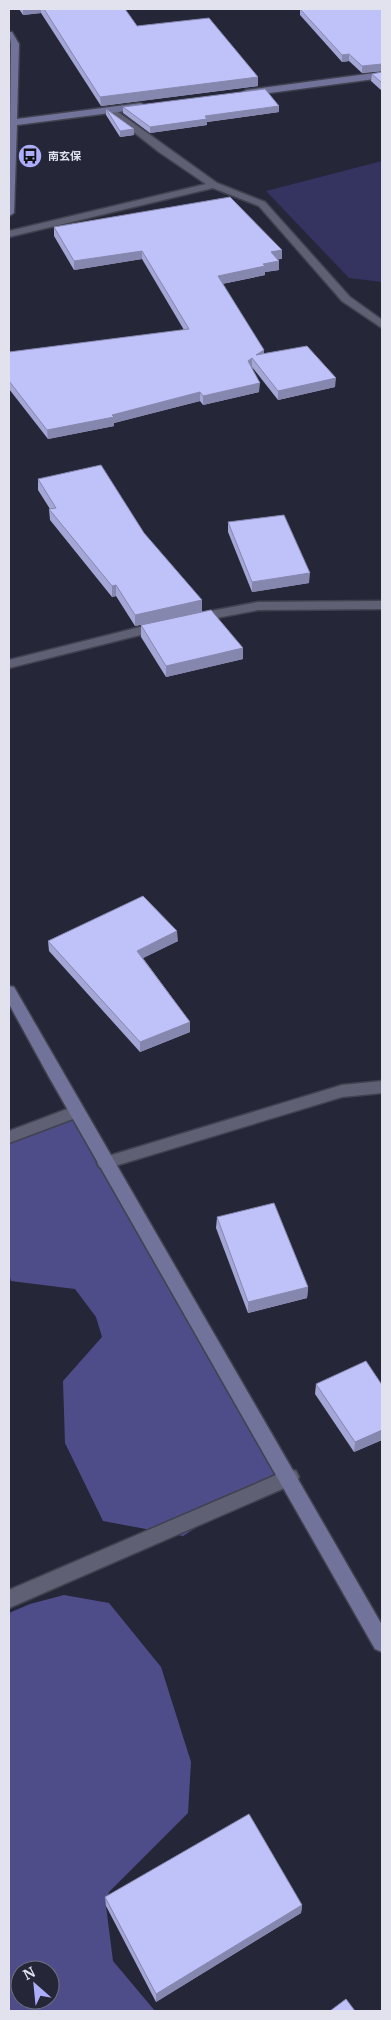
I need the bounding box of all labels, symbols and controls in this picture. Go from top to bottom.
bus stop icon: 南玄保 [17,143,43,169]
place label: 南玄保 [48,149,82,163]
north arrow [10,1960,60,2010]
text: N [20,1963,38,1984]

